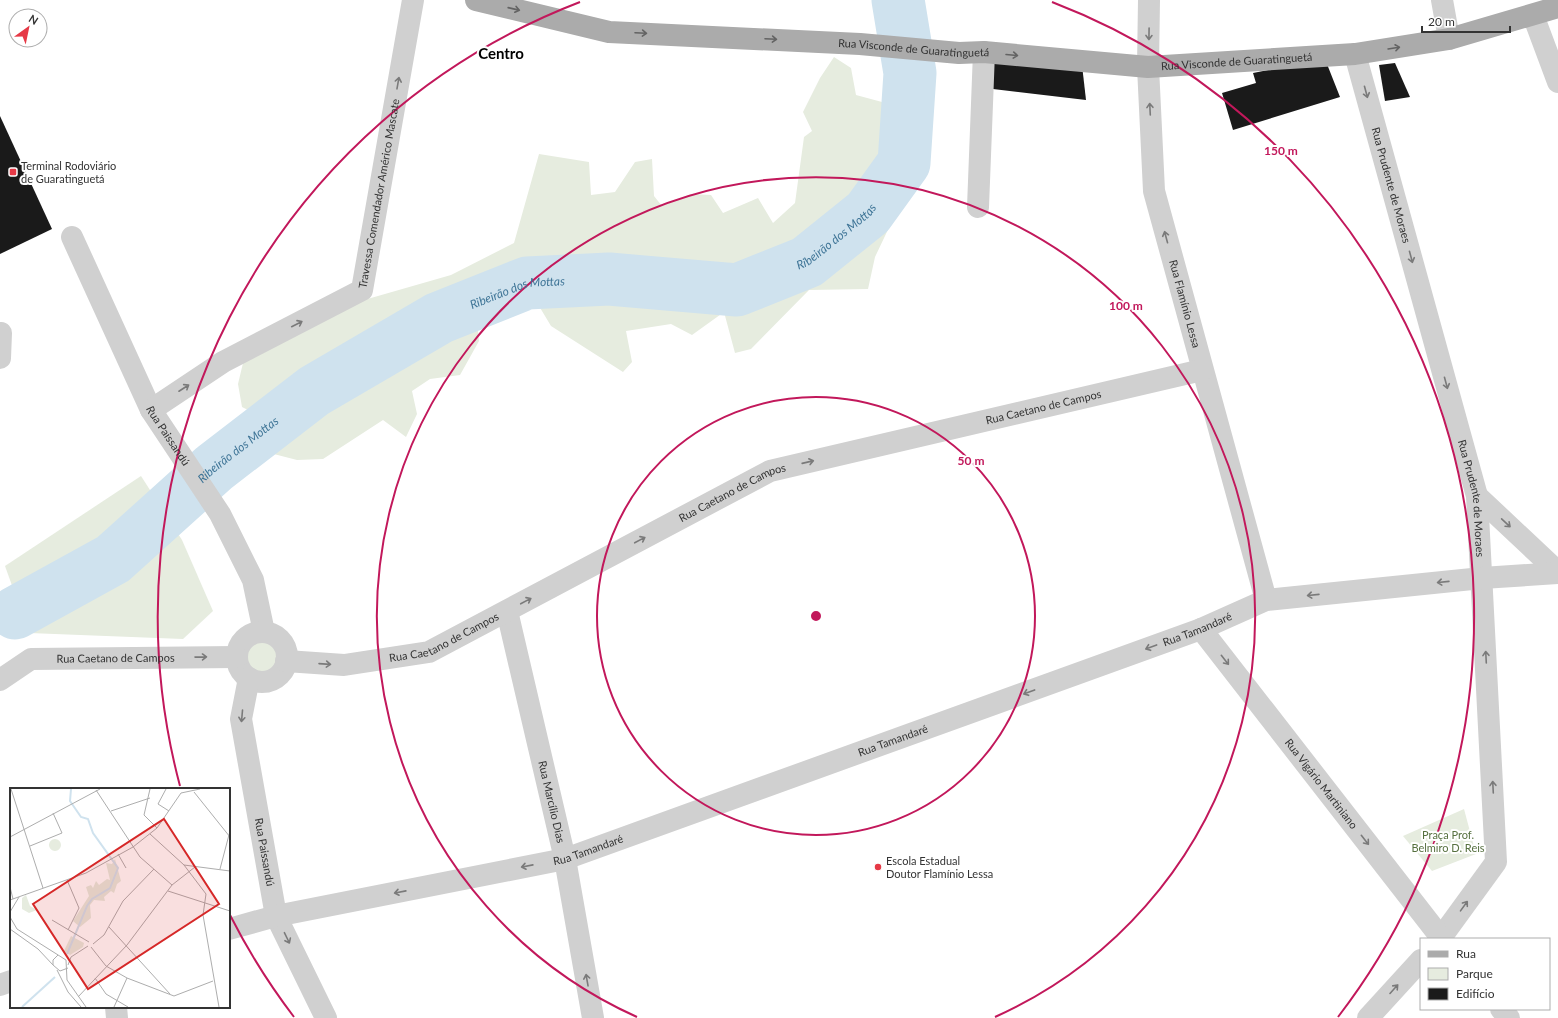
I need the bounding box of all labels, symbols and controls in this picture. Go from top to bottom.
one-way arrow [507,6,520,13]
north arrow [8,8,48,48]
scale bar [1422,8,1510,34]
text: N [27,11,41,27]
text: 20 m [1428,14,1455,29]
one-way arrow [1145,27,1152,40]
one-way arrow [634,30,647,37]
one-way arrow [764,36,777,43]
street label: Rua Visconde de Guaratinguetá [838,36,990,59]
district label: Centro [478,44,524,62]
one-way arrow [1387,44,1400,52]
street label: Rua Visconde de Guaratinguetá [1161,50,1313,72]
one-way arrow [1005,51,1018,58]
one-way arrow [395,77,403,90]
one-way arrow [1362,85,1370,98]
street label: Travessa Comendador Américo Mascate [355,97,402,289]
one-way arrow [1146,103,1154,116]
street label: Rua Prudente de Moraes [1370,126,1414,245]
text: 150 m [1264,143,1298,158]
place label: Terminal Rodoviário de Guaratinguetá [21,159,116,185]
marker: Terminal Rodoviário de Guaratinguetá [8,167,18,177]
water label: Ribeirão dos Mottas [794,200,879,273]
one-way arrow [1162,231,1169,244]
one-way arrow [1408,251,1415,264]
street label: Rua Flamínio Lessa [1167,258,1204,349]
water label: Ribeirão dos Mottas [467,273,565,312]
text: 100 m [1109,298,1143,313]
one-way arrow [290,320,302,327]
one-way arrow [1443,376,1450,389]
one-way arrow [178,384,189,392]
street label: Rua Caetano de Campos [984,387,1103,426]
street label: Rua Paissandú [144,404,193,468]
water label: Ribeirão dos Mottas [194,413,281,486]
street label: Rua Prudente de Moraes [1456,438,1487,558]
text: 50 m [958,453,984,468]
one-way arrow [801,458,814,465]
street label: Rua Caetano de Campos [676,461,787,524]
one-way arrow [1501,518,1511,528]
one-way arrow [634,536,646,543]
one-way arrow [1437,579,1450,586]
one-way arrow [1307,592,1320,599]
one-way arrow [520,597,532,605]
street label: Rua Caetano de Campos [388,609,501,664]
centre of rings [809,609,823,623]
street label: Rua Tamandaré [1161,609,1234,648]
one-way arrow [1145,644,1157,652]
street label: Rua Caetano de Campos [56,651,175,665]
one-way arrow [1482,651,1489,664]
one-way arrow [194,653,207,661]
one-way arrow [1221,655,1230,666]
one-way arrow [318,660,331,667]
one-way arrow [1023,688,1035,696]
one-way arrow [239,709,246,722]
street label: Rua Tamandaré [856,721,930,759]
street label: Rua Vigário Martiniano [1283,736,1361,831]
street label: Rua Marcílio Dias [536,759,568,844]
one-way arrow [1489,781,1496,794]
inset map [10,788,230,1008]
street label: Rua Paissandú [253,817,278,887]
park label: Praça Prof. Belmiro D. Reis [1411,828,1485,854]
street label: Rua Tamandaré [552,831,625,867]
one-way arrow [1361,835,1369,846]
place label: Escola Estadual Doutor Flamínio Lessa [886,854,993,880]
marker: Escola Estadual Doutor Flamínio Lessa [873,862,883,872]
one-way arrow [521,863,534,871]
one-way arrow [393,888,406,896]
one-way arrow [1460,901,1468,912]
one-way arrow [284,932,291,944]
legend [1420,938,1550,1010]
text: Rua [1456,946,1476,961]
text: Parque [1456,966,1493,981]
one-way arrow [582,973,590,986]
one-way arrow [1390,984,1399,994]
text: Edifício [1456,986,1495,1001]

